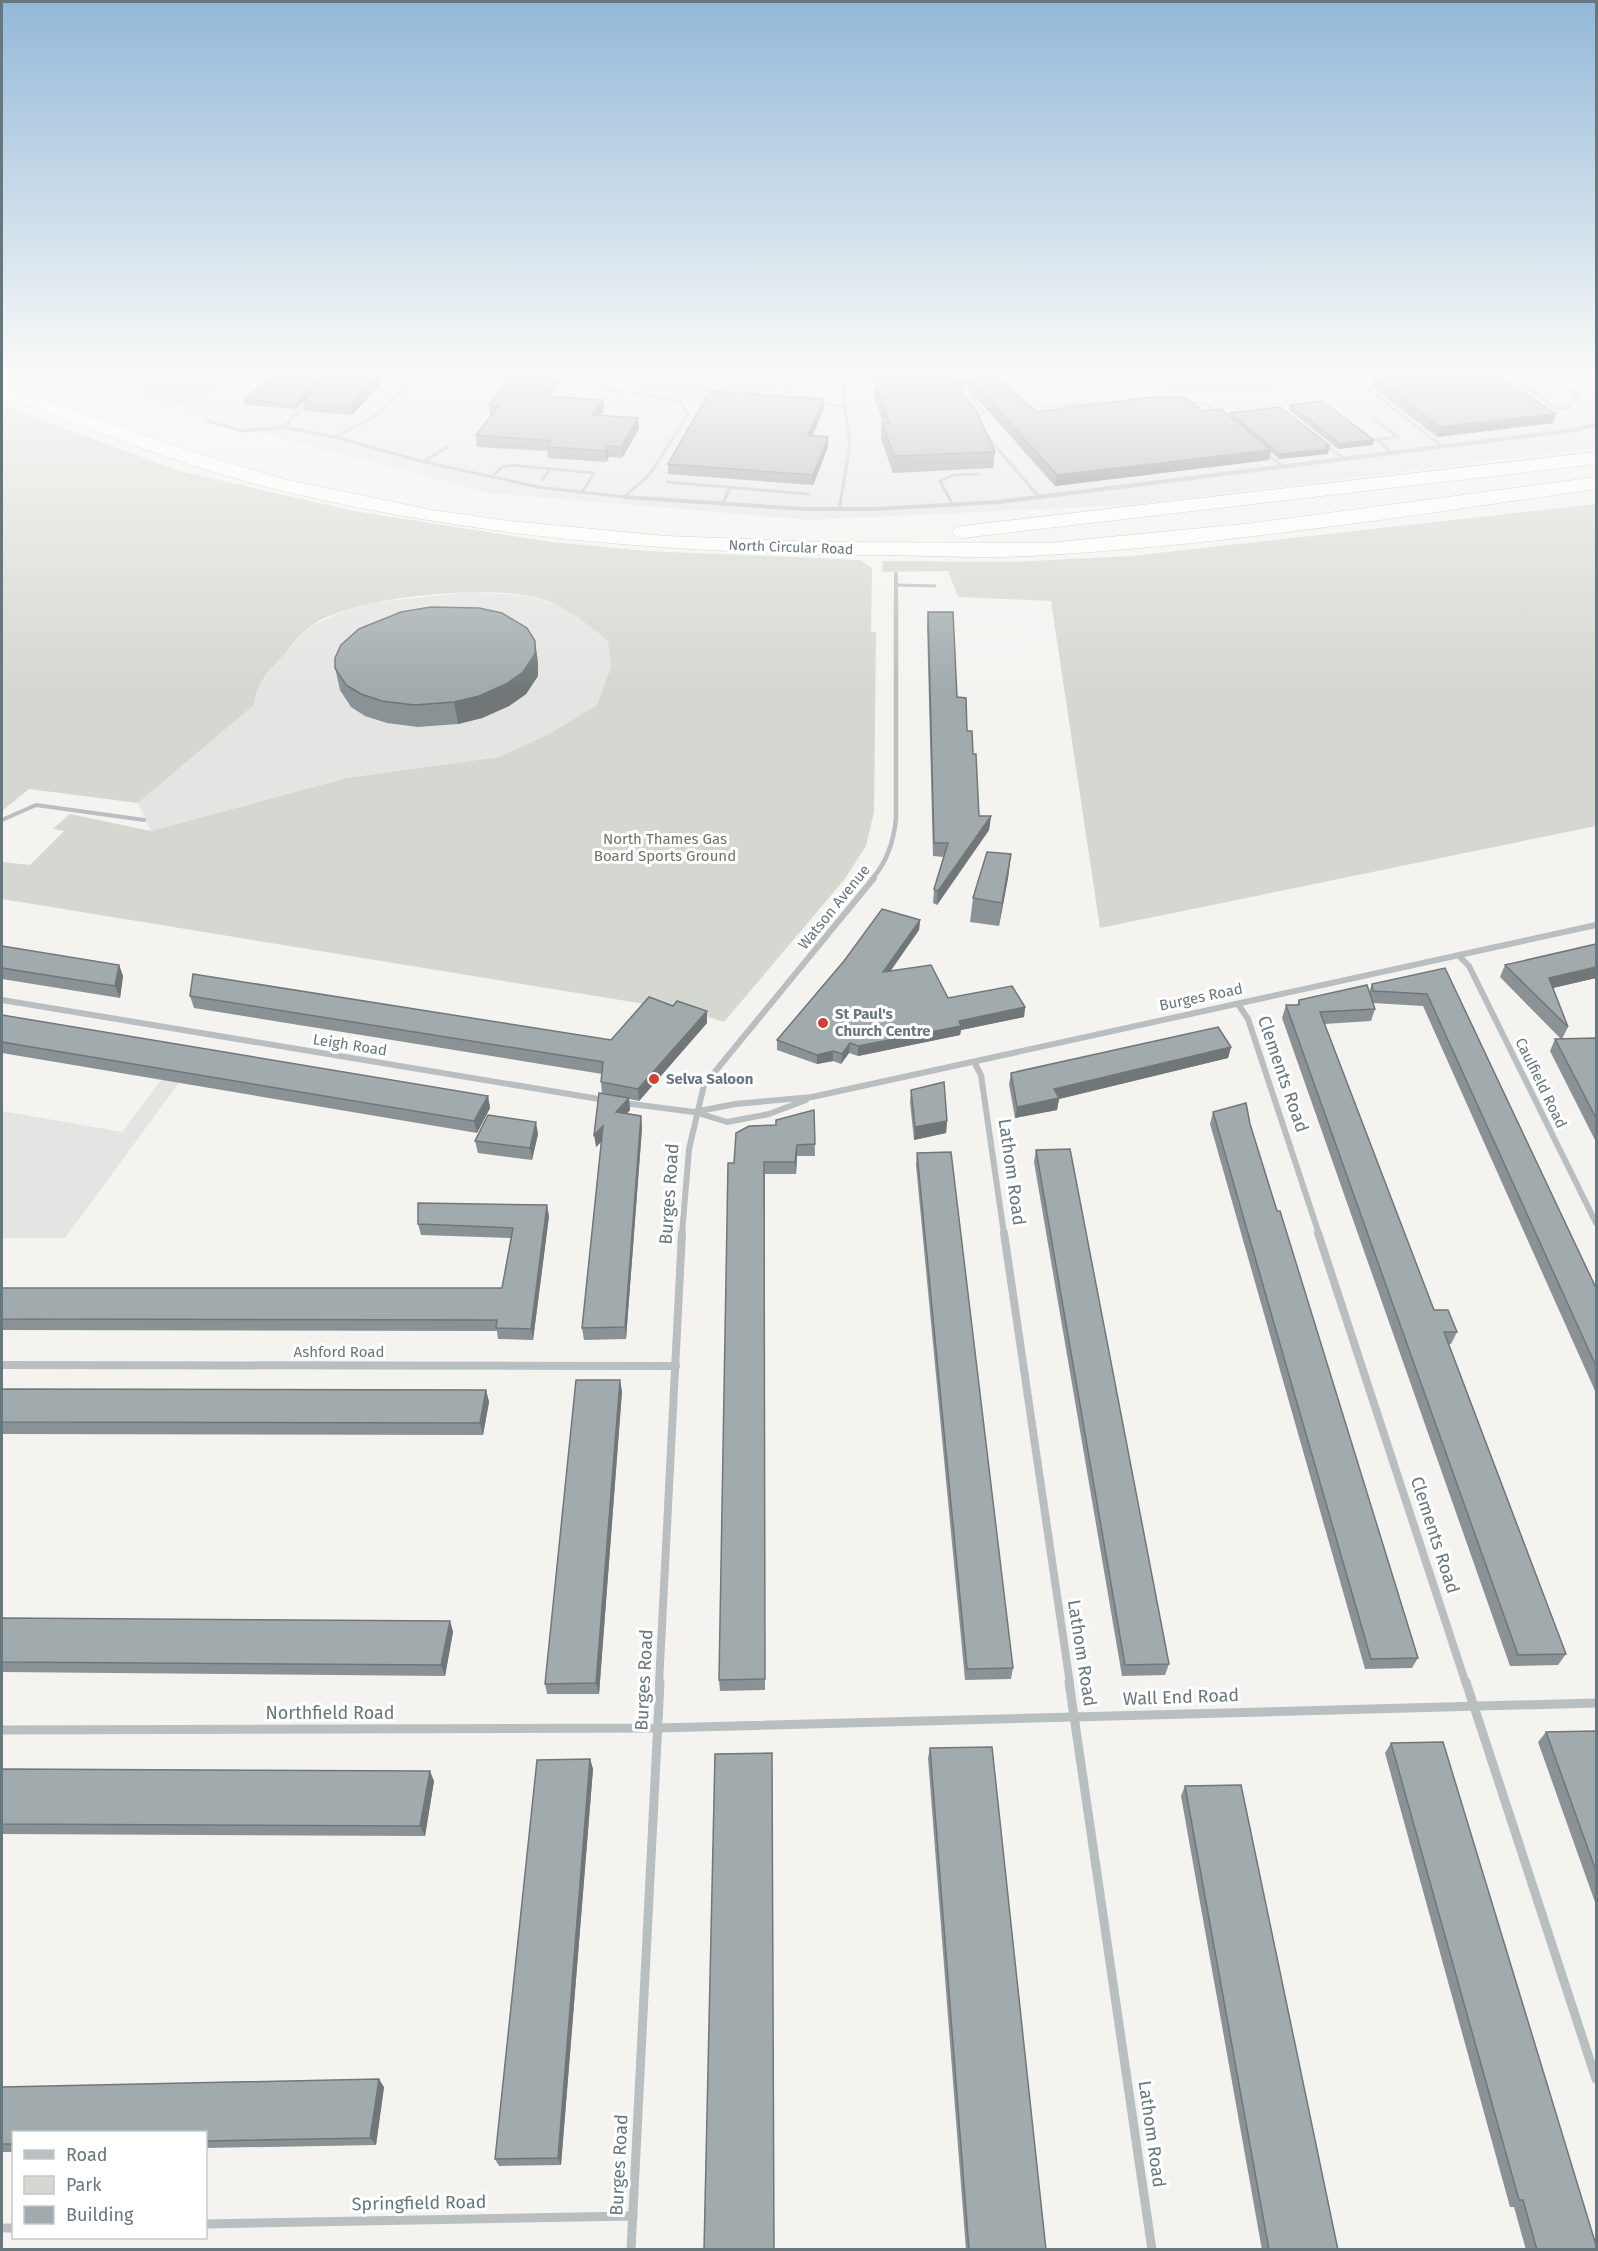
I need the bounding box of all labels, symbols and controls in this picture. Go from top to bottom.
street label: North Circular Road [728,537,854,558]
park label: North Thames Gas Board Sports Ground [594,830,736,865]
street label: Watson Avenue [794,861,874,953]
street label: Burges Road [1158,979,1244,1015]
place label: St Paul's Church Centre [835,1005,931,1040]
street label: Clements Road [1253,1013,1313,1135]
marker: St Paul's Church Centre [816,1016,830,1030]
street label: Leigh Road [312,1030,388,1060]
street label: Caulfield Road [1511,1035,1571,1131]
place label: Selva Saloon [666,1070,754,1088]
marker: Selva Saloon [647,1072,661,1086]
street label: Lathom Road [994,1117,1030,1227]
street label: Burges Road [654,1143,684,1245]
street label: Ashford Road [294,1343,384,1361]
street label: Clements Road [1406,1474,1464,1596]
street label: Lathom Road [1063,1598,1101,1708]
street label: Burges Road [630,1629,658,1731]
street label: Wall End Road [1122,1684,1240,1710]
street label: Northfield Road [265,1702,395,1724]
street label: Lathom Road [1134,2079,1170,2189]
street label: Burges Road [605,2114,633,2216]
legend [12,2131,207,2239]
text: Road [66,2144,108,2166]
text: Park [66,2174,102,2196]
street label: Springfield Road [351,2191,487,2215]
text: Building [66,2204,134,2226]

